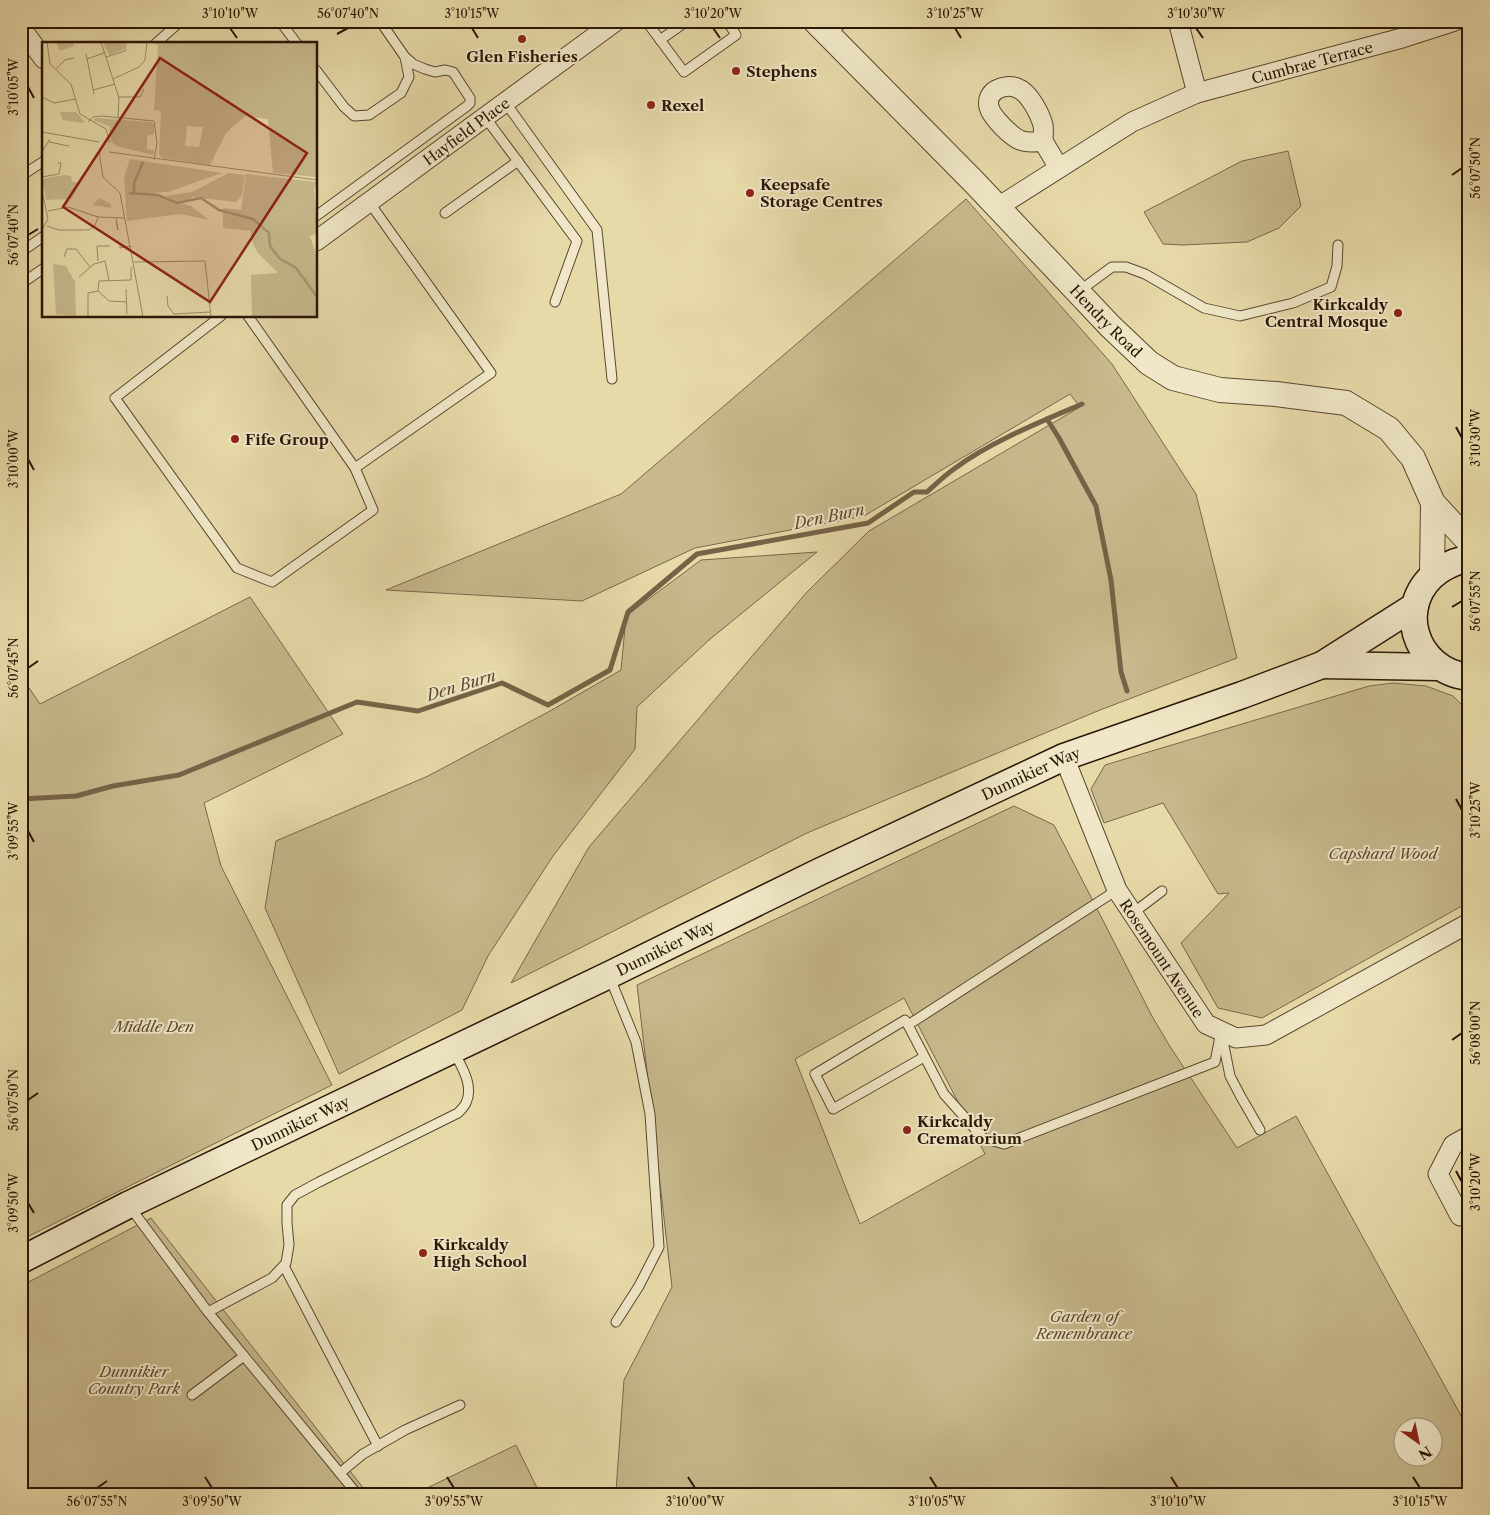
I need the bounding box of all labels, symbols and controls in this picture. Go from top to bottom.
text: 3°10'10"W [202,6,259,21]
text: 56°07'40"N [317,6,379,21]
text: 3°10'15"W [445,6,500,21]
text: 3°10'20"W [684,6,743,21]
text: 3°10'25"W [927,6,984,21]
text: 3°10'30"W [1167,6,1226,21]
marker: Glen Fisheries [516,33,528,45]
street label: Cumbrae Terrace [1249,37,1375,88]
inset map [42,42,318,318]
place label: Glen Fisheries [466,47,578,66]
text: 3°10'05"W [6,57,21,116]
place label: Stephens [746,62,817,81]
marker: Stephens [730,65,742,77]
street label: Hayfield Place [419,93,513,169]
place label: Rexel [661,96,704,115]
marker: Rexel [645,99,657,111]
text: 56°07'50"N [1468,137,1483,199]
place label: Keepsafe Storage Centres [760,175,883,211]
marker: Keepsafe Storage Centres [744,187,756,199]
text: 56°07'40"N [6,204,21,266]
street label: Hendry Road [1066,280,1146,361]
place label: Kirkcaldy Central Mosque [1265,295,1389,331]
marker: Kirkcaldy Central Mosque [1392,307,1404,319]
text: 3°10'30"W [1468,408,1483,467]
text: 3°10'00"W [6,429,21,488]
place label: Fife Group [245,430,329,449]
marker: Fife Group [229,433,241,445]
water label: Den Burn [790,499,866,534]
text: 56°07'55"N [1468,571,1483,631]
text: 56°07'45"N [6,638,21,698]
water label: Den Burn [422,665,498,706]
street label: Dunnikier Way [978,742,1083,804]
text: 3°10'25"W [1468,781,1483,838]
text: 3°09'55"W [6,801,21,860]
park label: Capshard Wood [1328,844,1440,863]
street label: Rosemount Avenue [1116,895,1209,1021]
street label: Dunnikier Way [613,915,718,980]
text: 56°08'00"N [1468,1001,1483,1065]
park label: Middle Den [112,1017,194,1036]
text: 56°07'50"N [6,1069,21,1131]
street label: Dunnikier Way [248,1091,353,1154]
place label: Kirkcaldy Crematorium [917,1112,1022,1148]
marker: Kirkcaldy Crematorium [901,1124,913,1136]
text: 3°10'20"W [1468,1152,1483,1211]
text: 3°09'50"W [6,1172,21,1233]
place label: Kirkcaldy High School [433,1235,527,1271]
marker: Kirkcaldy High School [417,1247,429,1259]
park label: Garden of Remembrance [1035,1307,1133,1343]
park label: Dunnikier Country Park [88,1362,181,1398]
north arrow [1392,1418,1442,1468]
text: N [1415,1442,1435,1464]
text: 56°07'55"N [67,1494,127,1509]
text: 3°09'50"W [182,1494,243,1509]
text: 3°09'55"W [425,1494,484,1509]
text: 3°10'00"W [666,1494,725,1509]
text: 3°10'05"W [908,1494,967,1509]
text: 3°10'10"W [1150,1494,1207,1509]
text: 3°10'15"W [1393,1494,1448,1509]

